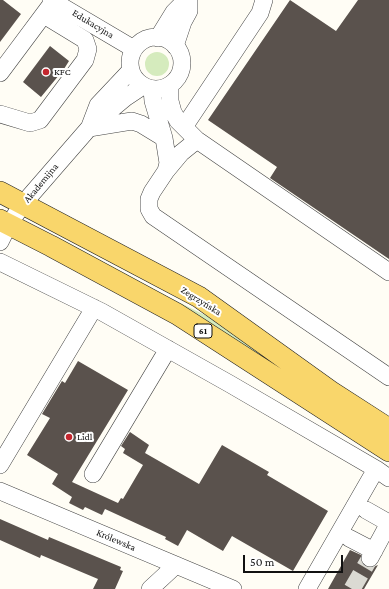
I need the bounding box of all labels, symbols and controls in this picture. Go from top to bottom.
street label: Edukacyjna [70,7,116,41]
place label: KFC [54,66,71,78]
marker: KFC [41,67,51,77]
street label: Akademijna [21,161,61,205]
street label: Zegrzyńska [179,284,223,318]
road number: 61 [194,324,212,338]
place label: Lidl [77,431,92,443]
marker: Lidl [64,432,74,442]
street label: Królewska [95,526,137,554]
scale bar [245,547,345,573]
text: 50 m [250,555,274,569]

